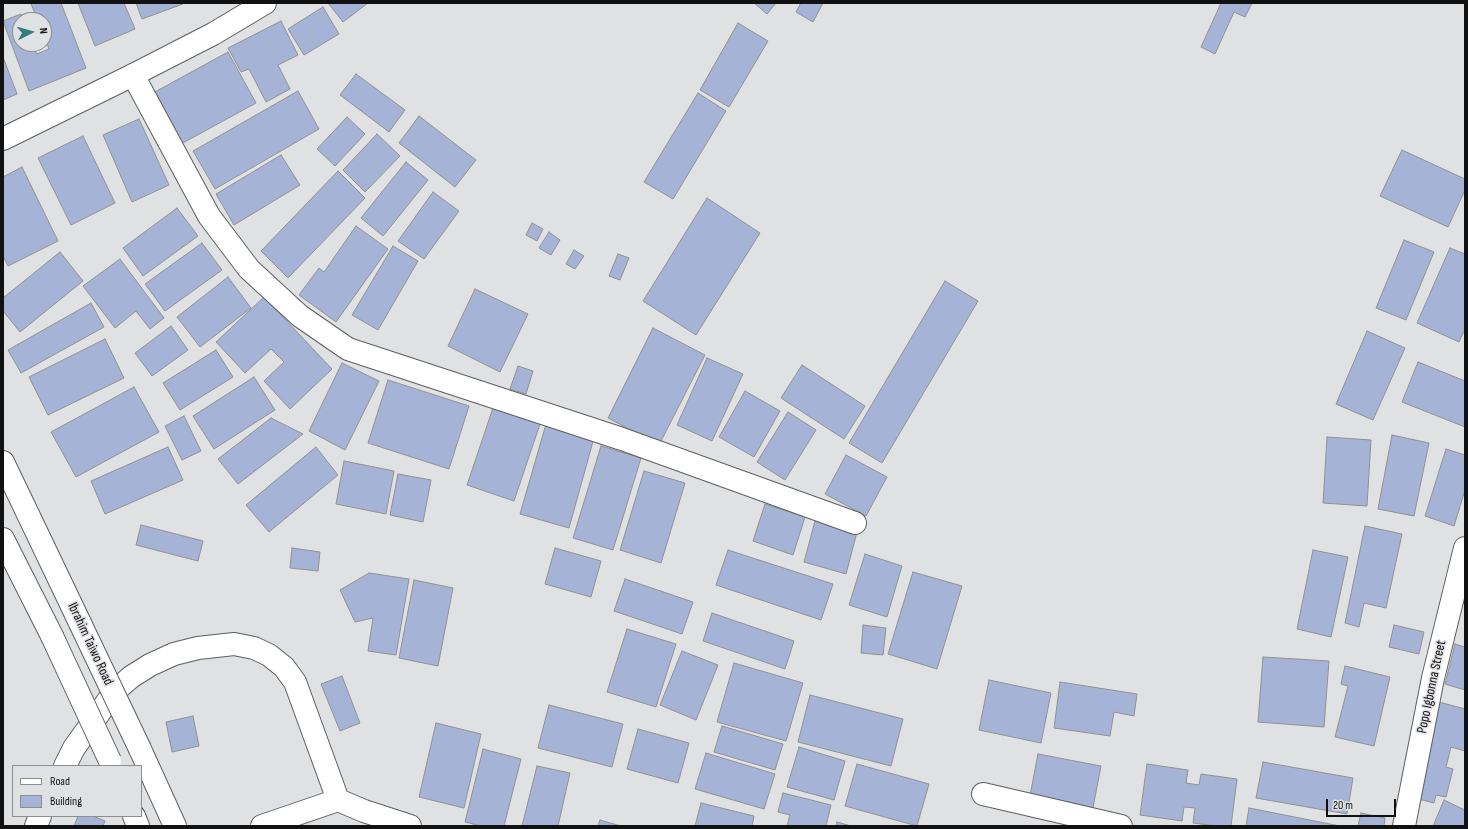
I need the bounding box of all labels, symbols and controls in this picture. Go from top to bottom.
north arrow [12,12,52,52]
text: N [37,27,50,34]
street label: Ibrahim Taiwo Road [63,600,117,688]
street label: Popo Igbonna Street [1414,639,1450,735]
legend [12,765,142,817]
text: Road [50,774,70,789]
scale bar [1328,791,1398,817]
text: Building [50,794,82,809]
text: 20 m [1333,798,1353,813]

